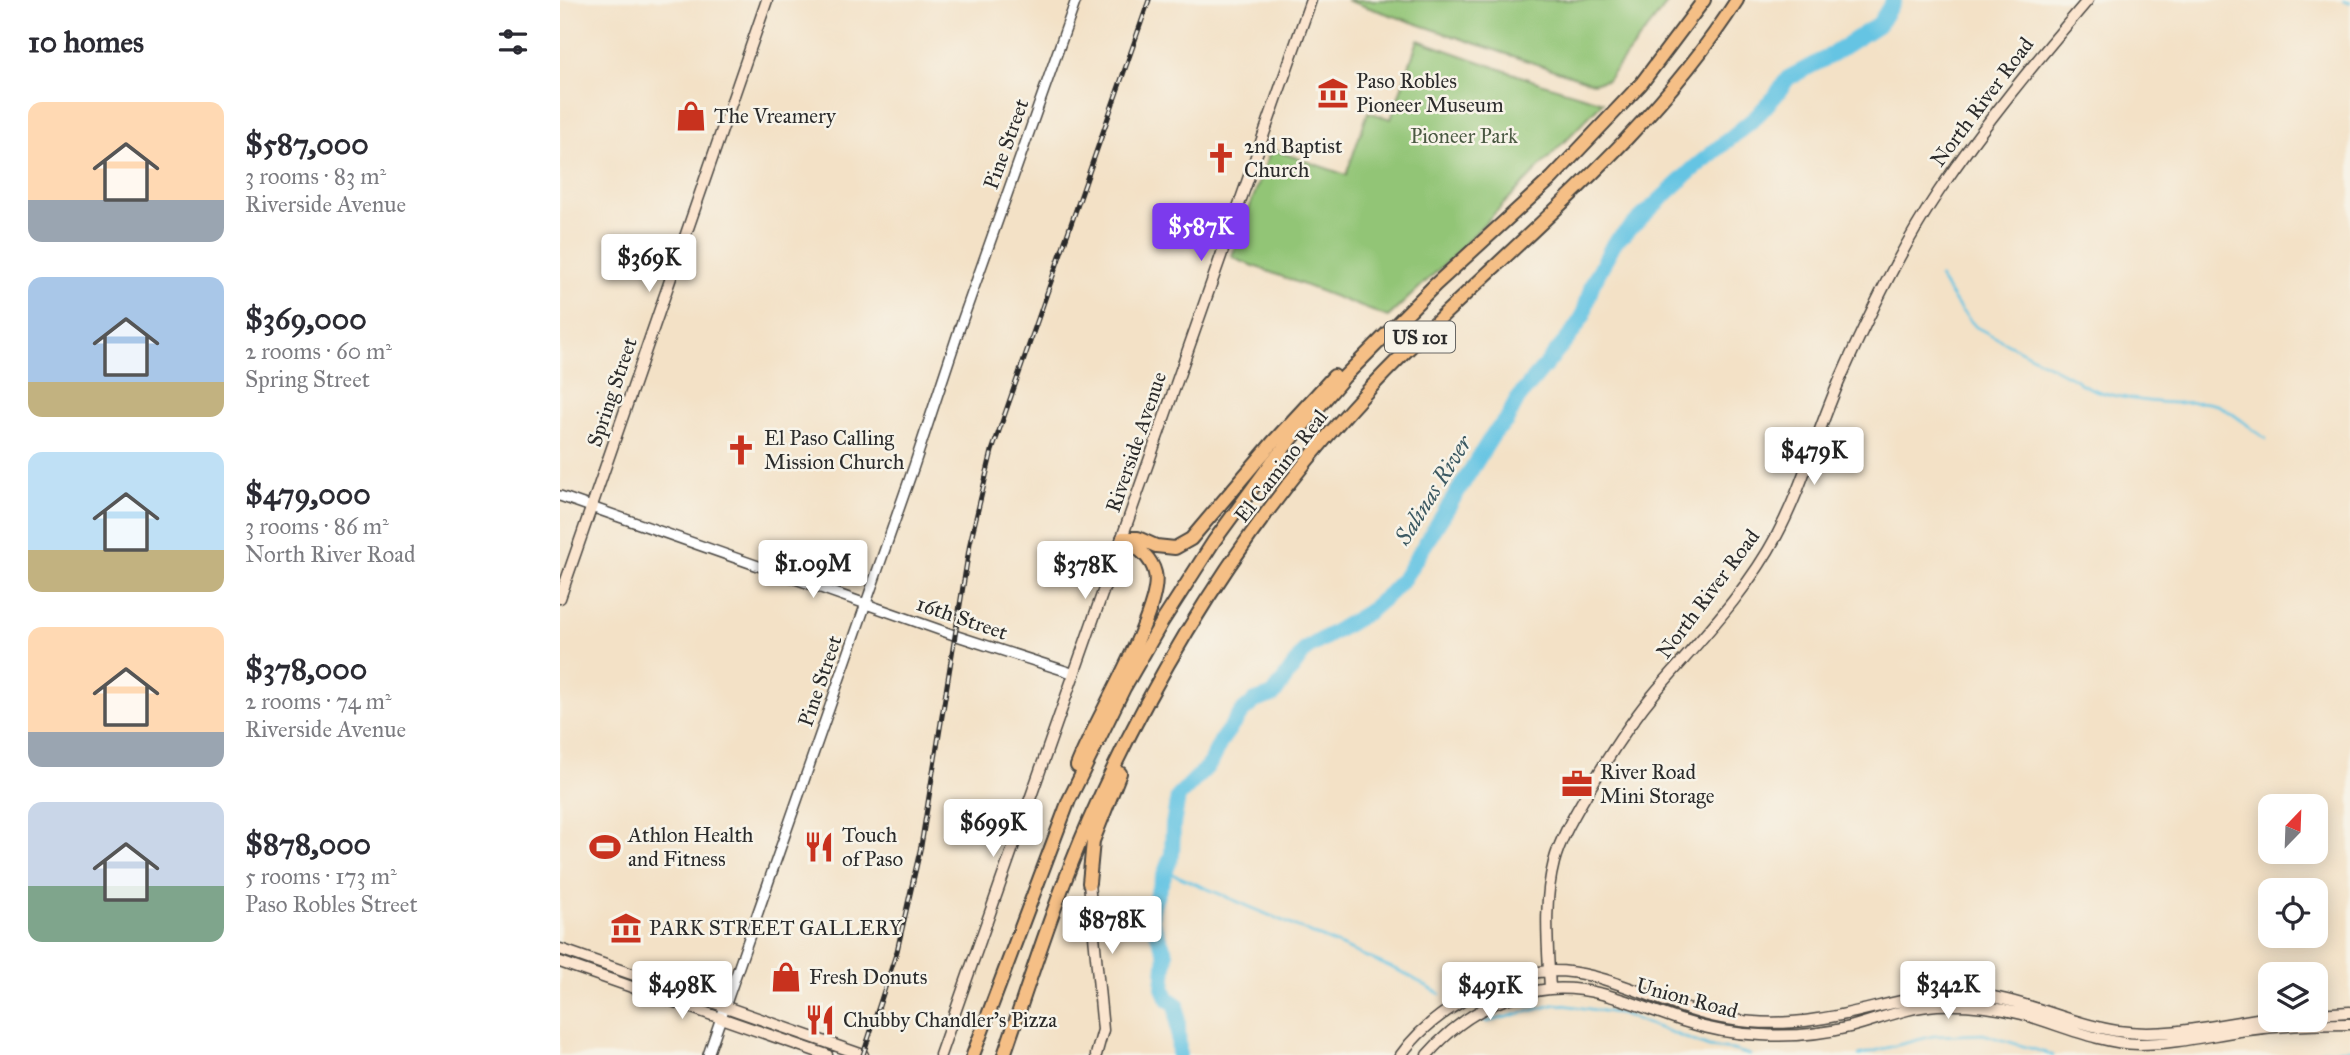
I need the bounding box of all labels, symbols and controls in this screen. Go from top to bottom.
icon: filters [494,23,532,61]
text: 10 homes [28,24,144,60]
street label: North River Road [1925,32,2039,172]
place label: Paso Robles Pioneer Museum [1356,68,1504,118]
museum icon: Paso Robles Pioneer Museum [1316,76,1350,110]
street label: Pine Street [978,95,1035,193]
shop icon: The Vreamery [674,99,708,133]
place label: The Vreamery [714,103,837,129]
park label: Pioneer Park [1410,123,1518,149]
text: $587,000 [245,126,369,162]
icon: home [84,130,168,214]
place label: 2nd Baptist Church [1244,133,1343,183]
church icon: 2nd Baptist Church [1204,141,1238,175]
text: 3 rooms · 83 m² [245,162,386,190]
text: Riverside Avenue [245,190,406,218]
pin: $587K [1152,204,1250,263]
text: $587K [1168,212,1234,240]
pin: $369K [600,234,698,294]
text: $369K [617,243,681,271]
text: $369,000 [245,301,367,337]
icon: home [84,305,168,389]
road number: US 101 [1385,322,1455,352]
street label: Spring Street [581,333,643,450]
text: 2 rooms · 60 m² [245,337,392,365]
text: Spring Street [245,365,370,393]
street label: Riverside Avenue [1100,368,1172,516]
street label: El Camino Real [1229,404,1333,528]
place label: El Paso Calling Mission Church [764,425,905,475]
pin: $479K [1765,428,1863,487]
water label: Salinas River [1388,429,1478,551]
church icon: El Paso Calling Mission Church [724,433,758,467]
text: $479K [1781,436,1847,464]
text: $479,000 [245,476,371,512]
icon: home [84,480,168,564]
text: 3 rooms · 86 m² [245,512,389,540]
street label: North River Road [1651,524,1765,664]
text: North River Road [245,540,415,568]
pin: $1.09M [756,540,870,600]
pin: $378K [1036,542,1134,601]
text: $1.09M [774,549,852,577]
text: $378K [1053,550,1117,578]
street label: 16th Street [913,590,1012,646]
street label: Pine Street [792,632,848,730]
text: $378,000 [245,651,367,687]
icon: home [84,655,168,739]
text: 2 rooms · 74 m² [245,687,391,715]
text: Riverside Avenue [245,715,406,743]
place label: River Road Mini Storage [1600,759,1715,809]
office icon: River Road Mini Storage [1560,767,1594,801]
north arrow [2258,794,2328,864]
map controls [2258,794,2328,1032]
pin: $699K [944,800,1042,859]
text: $699K [960,808,1026,836]
place label: Athlon Health and Fitness [627,822,754,872]
place label: Touch of Paso [842,822,903,872]
text: $878,000 [245,826,371,862]
icon: home [84,830,168,914]
sports icon: Athlon Health and Fitness [588,830,622,864]
restaurant icon: Touch of Paso [802,830,836,864]
text: 5 rooms · 173 m² [245,862,397,890]
button: locate [2258,878,2328,948]
text: Paso Robles Street [245,890,418,918]
pin: $878K [1063,897,1161,956]
text: $878K [1079,905,1145,933]
museum icon: PARK STREET GALLERY [609,911,643,945]
place label: PARK STREET GALLERY [649,915,903,941]
shop icon: Fresh Donuts [769,960,803,994]
pin: $498K [633,962,731,1021]
pin: $491K [1441,962,1539,1022]
pin: $342K [1899,962,1997,1021]
button: layers [2258,962,2328,1032]
place label: Fresh Donuts [809,964,927,990]
text: $498K [648,970,716,998]
text: $342K [1916,970,1980,998]
text: $491K [1458,971,1522,999]
street label: Union Road [1633,972,1741,1024]
restaurant icon: Chubby Chandler's Pizza [803,1003,837,1037]
place label: Chubby Chandler's Pizza [843,1007,1057,1033]

